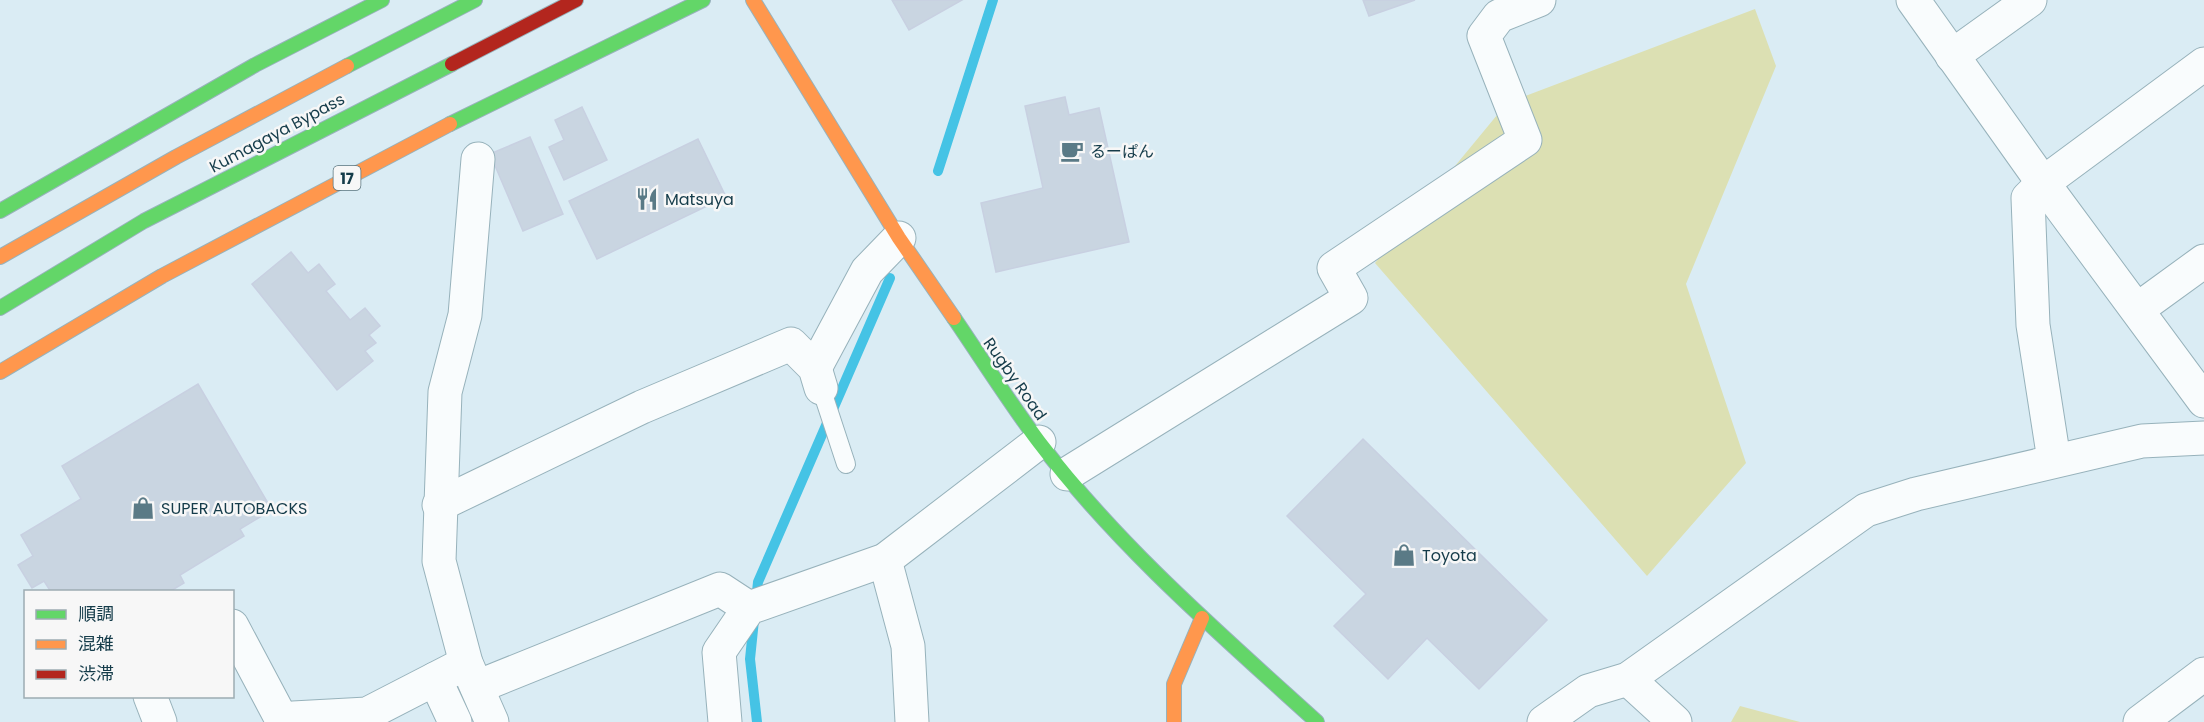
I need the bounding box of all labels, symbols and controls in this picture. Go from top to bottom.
street label: Kumagaya Bypass [205,88,349,178]
cafe icon: るーぱん [1059,138,1085,164]
place label: るーぱん [1090,140,1154,163]
road number: 17 [334,166,360,190]
restaurant icon: Matsuya [634,186,660,212]
place label: Matsuya [665,188,734,211]
street label: Rugby Road [978,333,1052,425]
shop icon: SUPER AUTOBACKS [130,495,156,521]
place label: SUPER AUTOBACKS [161,497,307,520]
shop icon: Toyota [1391,542,1417,568]
place label: Toyota [1422,544,1477,567]
legend [24,590,234,698]
text: 順調 [78,601,114,626]
text: 混雑 [78,631,114,656]
text: 渋滞 [78,661,114,686]

